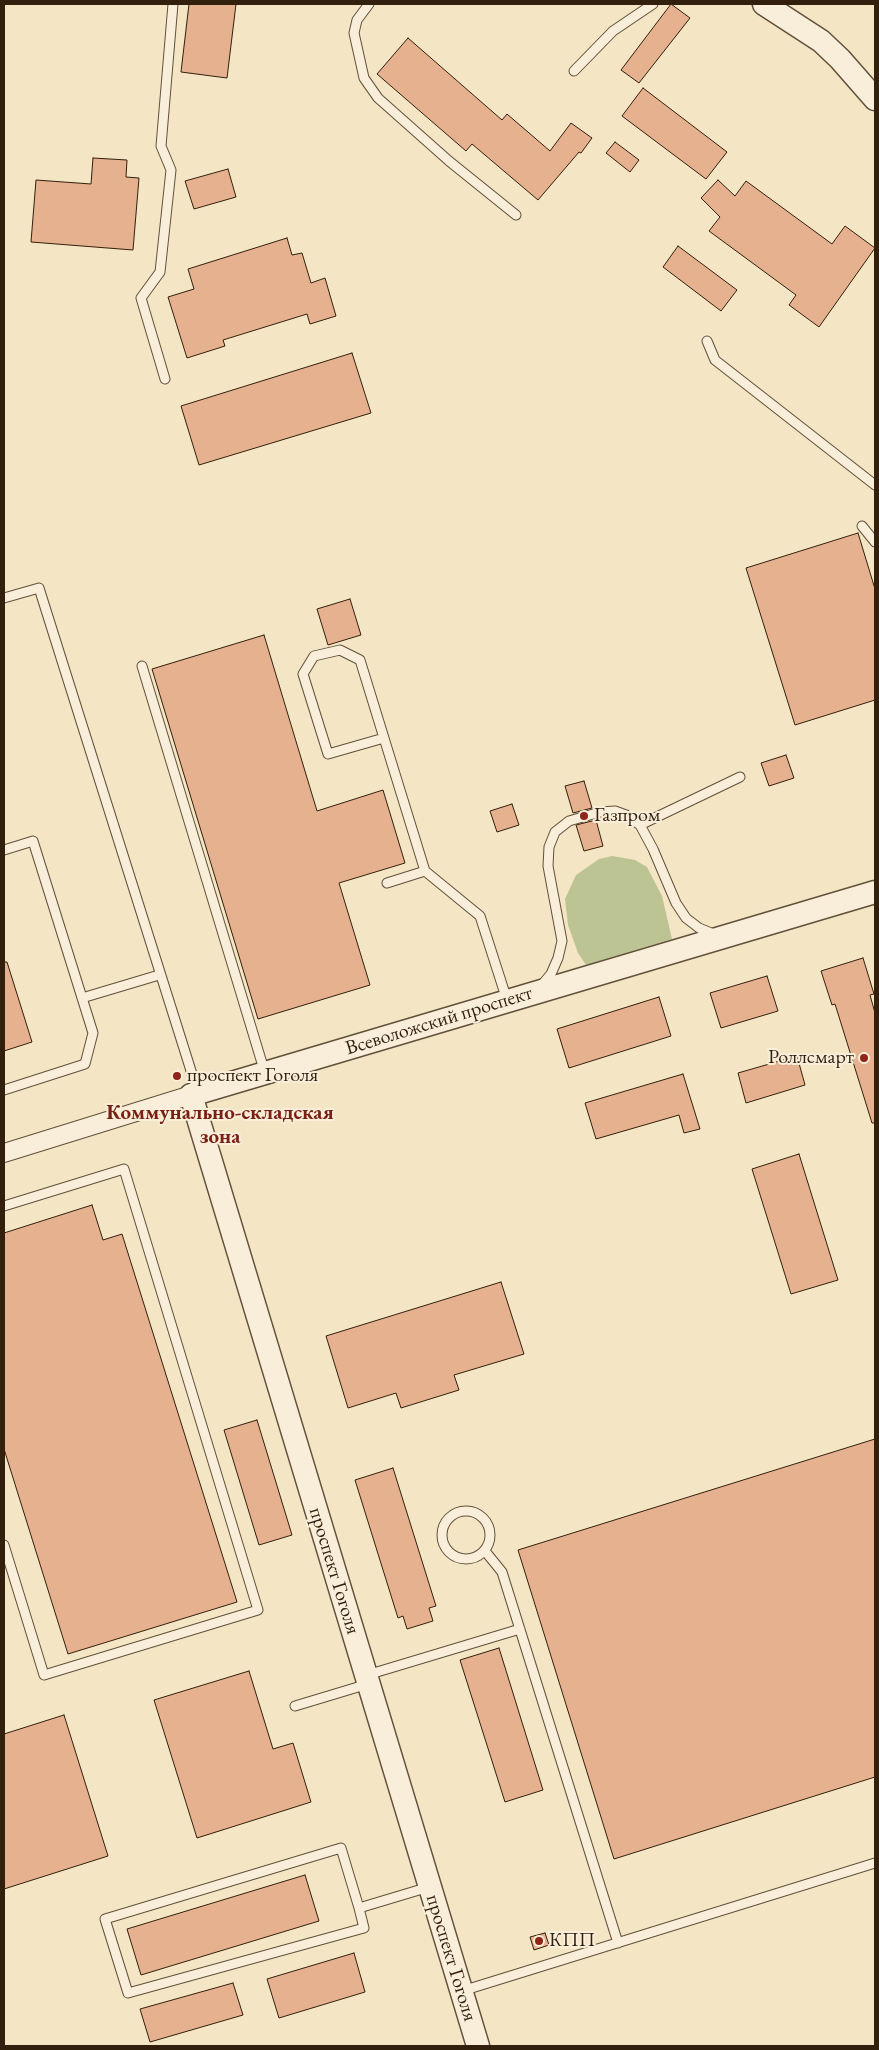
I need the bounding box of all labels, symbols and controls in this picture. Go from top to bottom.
place label: Газпром [594,804,660,828]
marker: Газпром [578,810,590,822]
street label: Всеволожский проспект [343,981,535,1061]
place label: Роллсмарт [768,1046,854,1070]
marker: Роллсмарт [858,1052,870,1064]
place label: проспект Гоголя [187,1064,318,1088]
marker: проспект Гоголя [171,1070,183,1082]
district label: Коммунально-складская зона [106,1100,334,1150]
street label: проспект Гоголя [303,1505,365,1637]
street label: проспект Гоголя [420,1892,482,2024]
place label: КПП [549,1929,595,1953]
marker: КПП [533,1935,545,1947]

